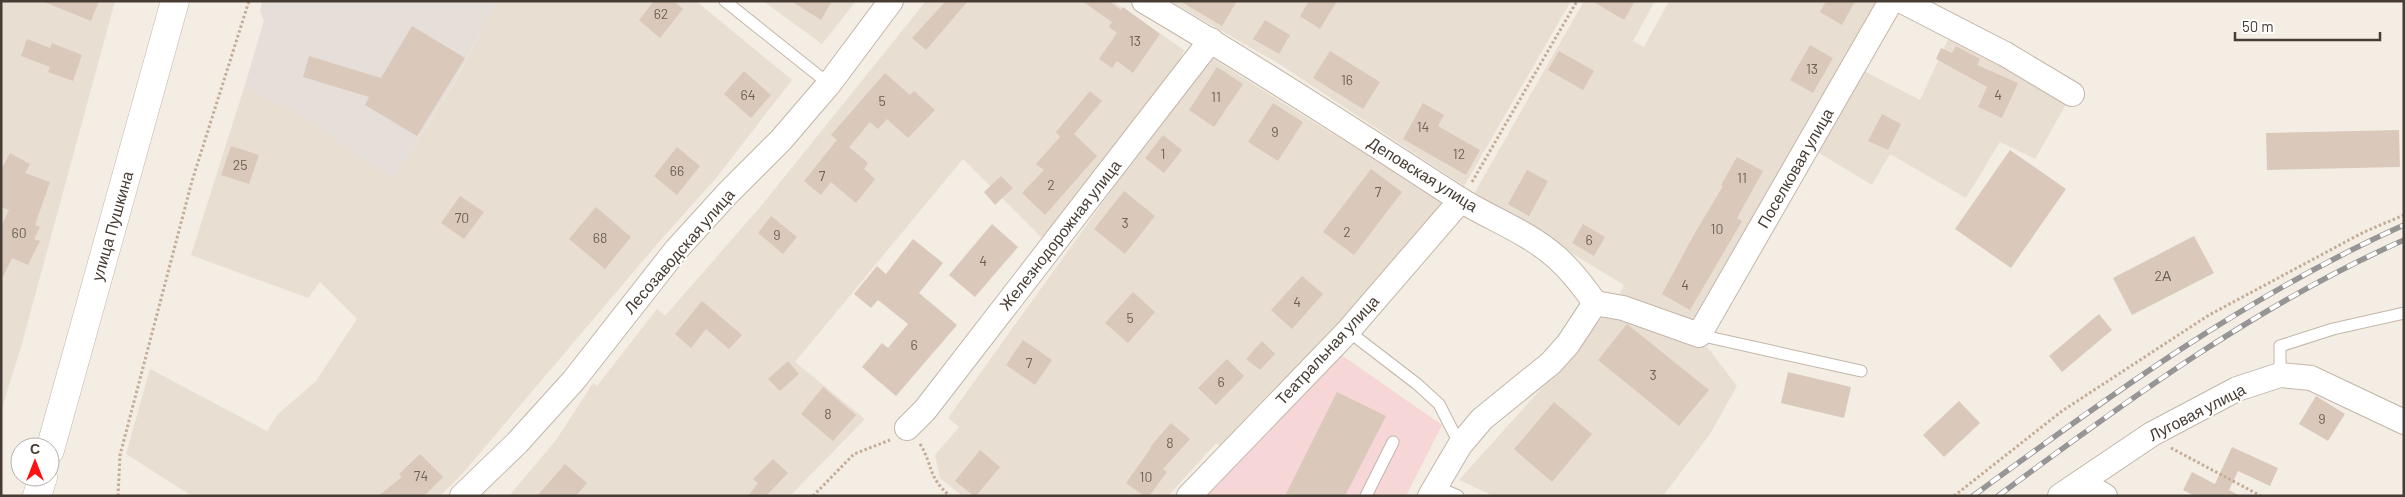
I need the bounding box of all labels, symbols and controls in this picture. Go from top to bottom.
house number: 62 [654,5,668,22]
scale bar [2235,10,2380,42]
text: 50 m [2242,17,2274,35]
house number: 13 [1129,32,1141,49]
house number: 13 [1806,60,1818,77]
house number: 16 [1341,71,1353,88]
house number: 64 [741,86,755,103]
house number: 4 [1994,86,2002,103]
house number: 11 [1211,88,1221,105]
house number: 5 [878,92,886,109]
street label: Поселковая улица [1753,104,1837,231]
house number: 14 [1417,118,1429,135]
house number: 9 [1271,123,1279,140]
street label: Деповская улица [1365,132,1482,215]
house number: 1 [1161,145,1165,162]
house number: 12 [1453,145,1465,162]
house number: 25 [233,156,247,173]
street label: Железнодорожная улица [995,156,1124,314]
house number: 66 [670,162,684,179]
house number: 7 [819,167,826,184]
street label: улица Пушкина [87,169,136,283]
house number: 11 [1737,169,1747,186]
house number: 2 [1047,176,1055,193]
house number: 7 [1375,183,1382,200]
street label: Лесозаводская улица [619,184,738,317]
house number: 70 [455,209,469,226]
house number: 3 [1121,214,1129,231]
house number: 10 [1711,220,1723,237]
house number: 2 [1343,223,1351,240]
house number: 60 [11,224,27,241]
house number: 9 [773,226,781,243]
house number: 68 [593,229,607,246]
house number: 6 [1585,231,1593,248]
house number: 4 [979,252,987,269]
house number: 2А [2155,267,2172,284]
house number: 4 [1681,276,1689,293]
street label: Театральная улица [1271,291,1382,408]
house number: 4 [1293,293,1301,310]
house number: 5 [1126,309,1134,326]
house number: 6 [910,336,918,353]
house number: 7 [1026,354,1033,371]
house number: 3 [1649,366,1657,383]
house number: 6 [1217,373,1225,390]
street label: Луговая улица [2145,379,2248,444]
house number: 8 [824,405,832,422]
house number: 9 [2318,410,2326,427]
house number: 8 [1166,434,1174,451]
north arrow [10,437,60,487]
text: С [30,440,40,457]
house number: 74 [414,467,428,484]
house number: 10 [1140,468,1152,485]

